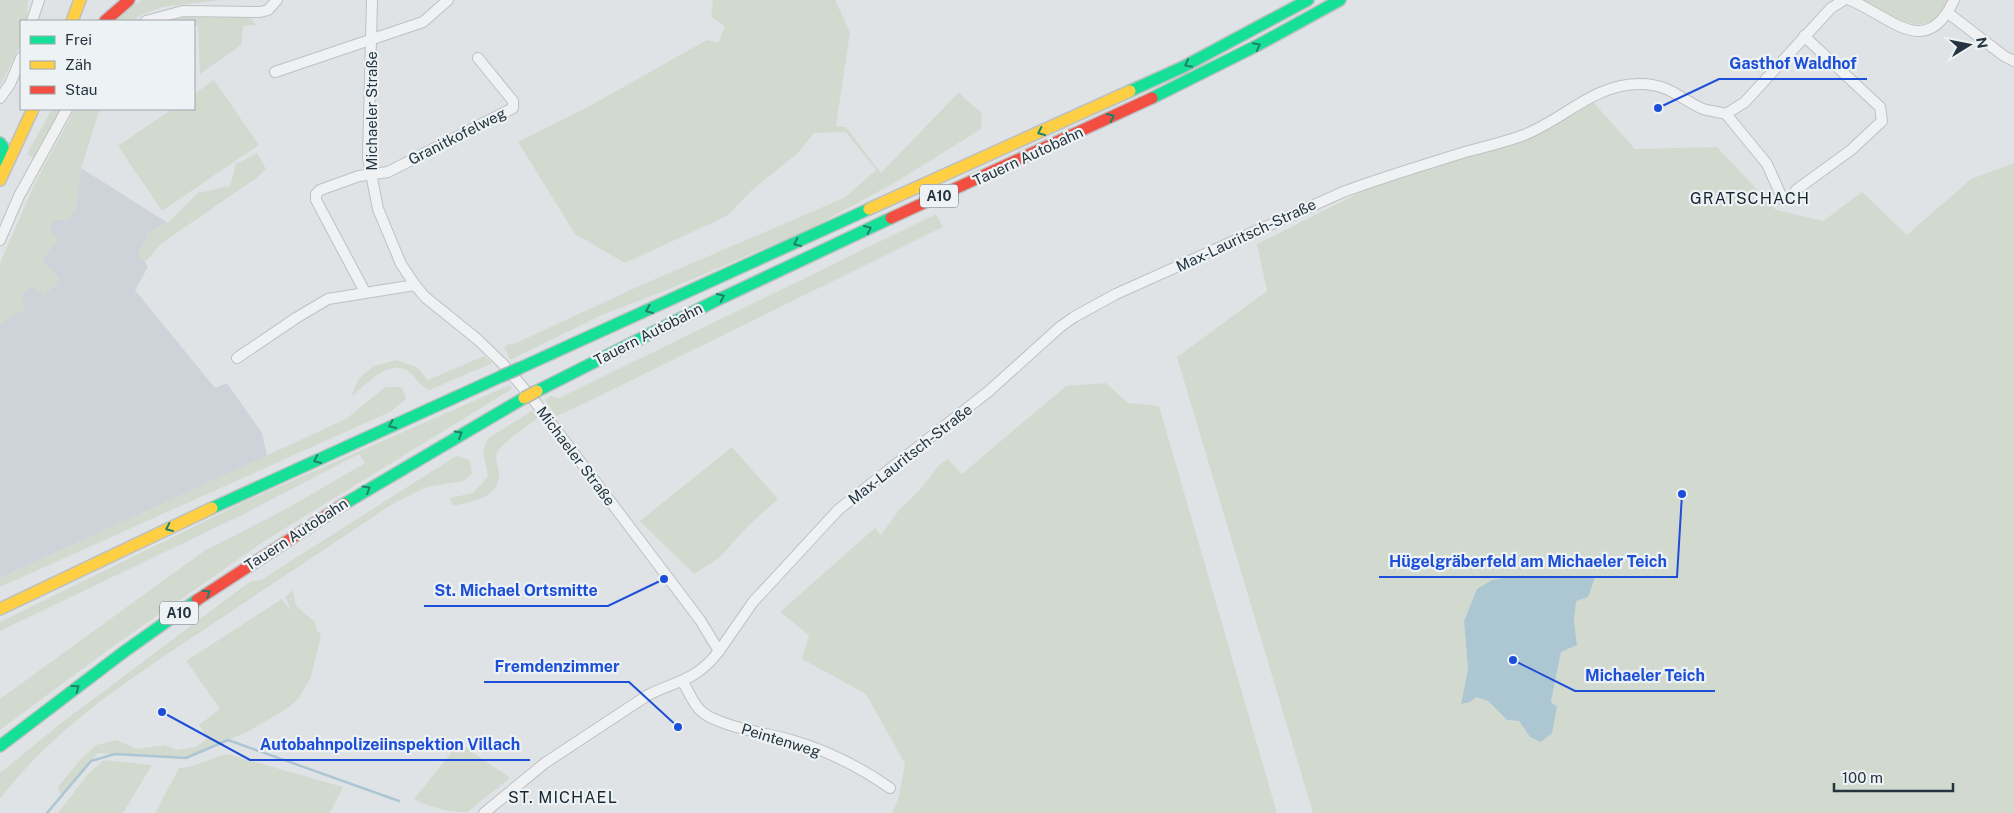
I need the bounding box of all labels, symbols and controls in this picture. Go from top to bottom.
legend [20,20,195,110]
north arrow [1944,20,1994,70]
text: Frei [65,31,92,48]
text: N [1973,36,1991,50]
one-way arrow [1252,42,1261,52]
callout: Gasthof Waldhof [1719,48,1867,79]
street label: Michaeler Straße [363,51,380,171]
text: Gasthof Waldhof [1729,54,1857,73]
text: Zäh [65,56,92,73]
one-way arrow [1184,58,1193,68]
text: Stau [65,81,98,98]
street label: Granitkofelweg [405,104,509,168]
one-way arrow [1106,113,1115,123]
street label: Tauern Autobahn [970,123,1086,189]
one-way arrow [1037,126,1046,137]
road number: A10 [920,185,958,208]
district label: GRATSCHACH [1690,189,1810,208]
street label: Max-Lauritsch-Straße [1173,195,1319,275]
one-way arrow [863,225,872,235]
one-way arrow [793,236,802,247]
one-way arrow [716,293,725,304]
street label: Tauern Autobahn [591,299,705,369]
one-way arrow [645,303,654,314]
street label: Max-Lauritsch-Straße [845,400,975,508]
street label: Michaeler Straße [533,403,619,509]
one-way arrow [388,419,397,430]
one-way arrow [454,430,463,440]
one-way arrow [313,453,322,464]
one-way arrow [361,486,370,496]
street label: Tauern Autobahn [241,494,351,574]
one-way arrow [165,522,174,532]
callout: Hügelgräberfeld am Michaeler Teich [1379,546,1677,577]
text: Hügelgräberfeld am Michaeler Teich [1389,552,1667,571]
callout: St. Michael Ortsmitte [424,575,608,606]
text: St. Michael Ortsmitte [434,581,598,600]
one-way arrow [201,590,211,599]
road number: A10 [160,602,198,624]
callout: Fremdenzimmer [484,651,629,682]
text: Fremdenzimmer [494,657,620,676]
callout: Michaeler Teich [1575,660,1715,691]
text: Michaeler Teich [1585,666,1705,685]
one-way arrow [70,685,79,695]
street label: Peintenweg [739,720,823,760]
callout: Autobahnpolizeiinspektion Villach [250,729,530,760]
text: Autobahnpolizeiinspektion Villach [260,735,520,754]
scale bar [1834,760,1953,792]
text: 100 m [1842,769,1883,786]
district label: ST. MICHAEL [508,788,618,807]

